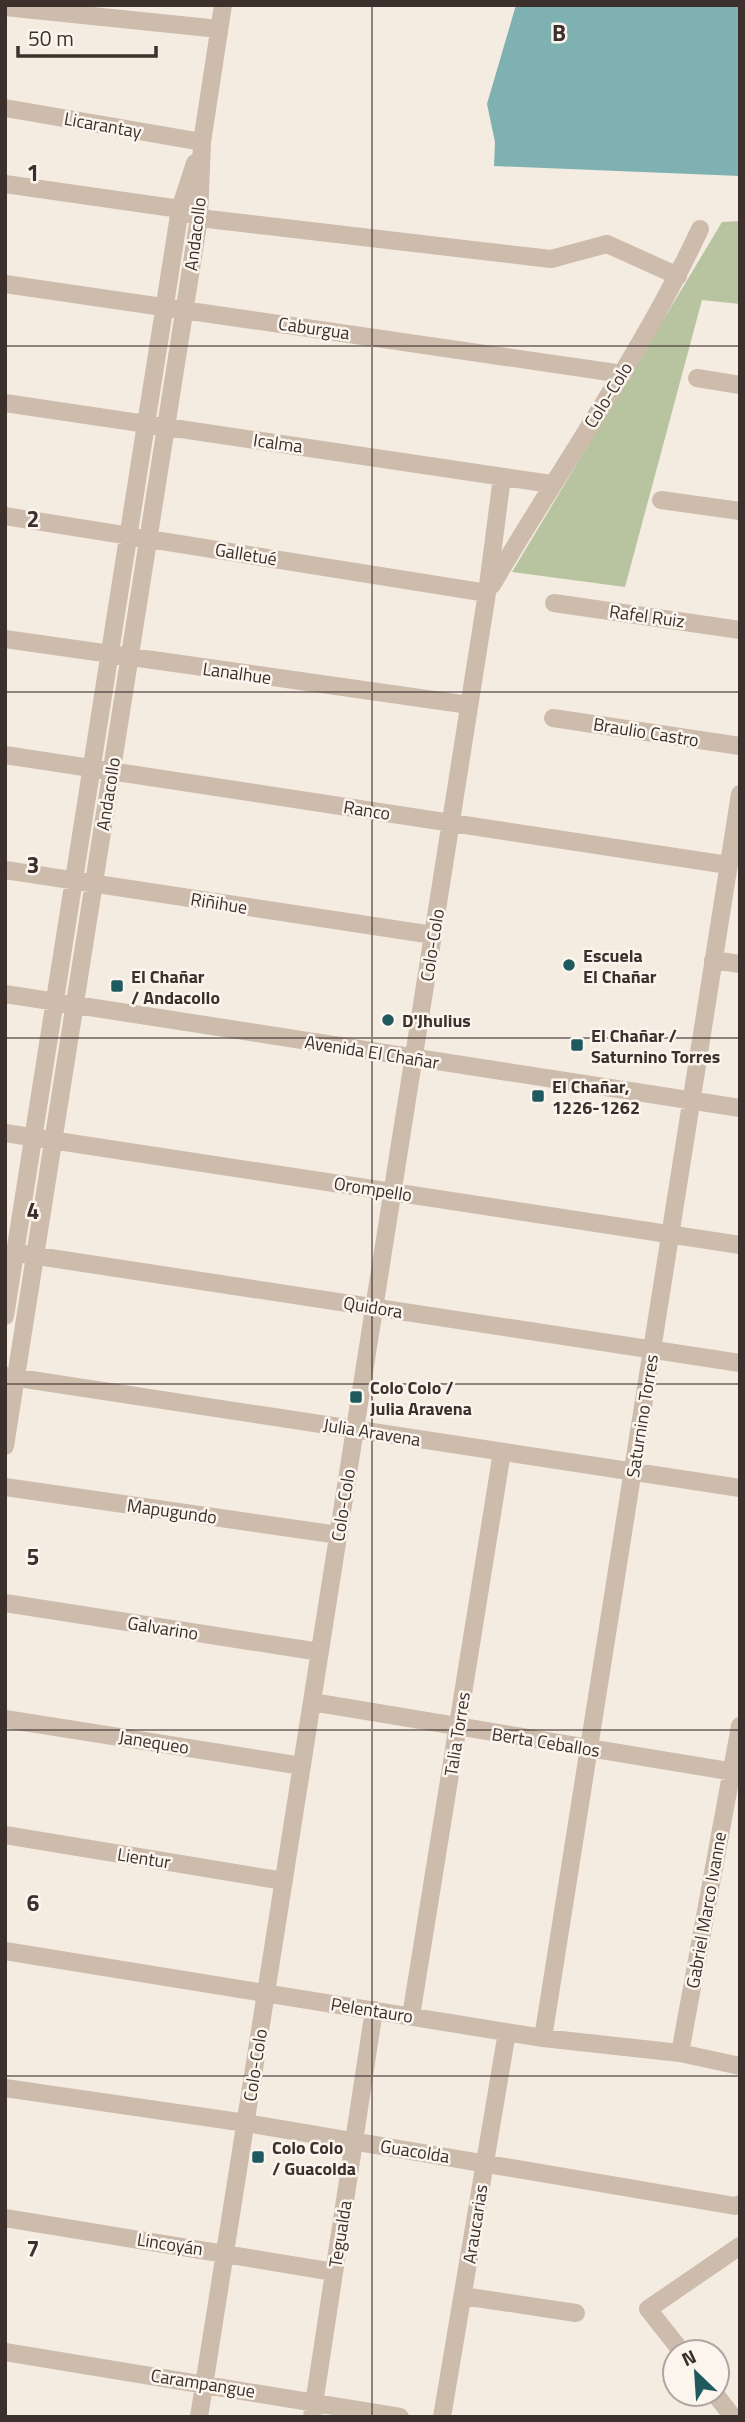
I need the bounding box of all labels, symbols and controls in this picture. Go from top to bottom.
scale bar [18,14,156,58]
text: B [552,15,566,50]
text: 50 m [28,22,74,54]
street label: Licarantay [62,105,144,145]
text: 1 [27,155,39,190]
street label: Andacollo [177,196,213,272]
street label: Caburgua [277,310,351,346]
street label: Colo-Colo [577,357,639,433]
street label: Icalma [252,426,304,460]
text: 2 [27,501,39,536]
street label: Galletué [213,536,279,572]
street label: Rafel Ruiz [608,597,686,635]
street label: Lanalhue [201,655,273,691]
street label: Braulio Castro [591,710,701,754]
street label: Andacollo [89,755,127,833]
street label: Ranco [342,793,392,827]
text: 3 [27,847,39,882]
street label: Riñihue [189,885,249,921]
street label: Colo-Colo [413,907,451,983]
place label: Escuela El Chañar [583,942,657,990]
marker: Escuela El Chañar [561,957,577,973]
place label: El Chañar / Andacollo [131,963,220,1011]
marker: El Chañar / Andacollo [109,978,125,994]
place label: D'Jhulius [402,1007,471,1034]
marker: D'Jhulius [380,1012,396,1028]
place label: El Chañar / Saturnino Torres [591,1022,720,1070]
street label: Avenida El Chañar [303,1028,441,1076]
marker: El Chañar / Saturnino Torres [569,1037,585,1053]
place label: El Chañar, 1226-1262 [552,1073,640,1121]
marker: El Chañar, 1226-1262 [530,1088,546,1104]
street label: Orompello [332,1169,414,1209]
text: 4 [27,1193,39,1228]
street label: Quidora [341,1289,405,1325]
street label: Saturnino Torres [619,1352,665,1480]
place label: Colo Colo / Julia Aravena [370,1374,472,1422]
marker: Colo Colo / Julia Aravena [348,1389,364,1405]
street label: Julia Aravena [321,1411,423,1453]
street label: Colo-Colo [324,1467,362,1543]
street label: Mapugundo [125,1491,219,1531]
text: 5 [27,1539,39,1574]
street label: Galvarino [126,1609,200,1647]
street label: Talia Torres [437,1690,477,1778]
street label: Berta Ceballos [490,1720,602,1764]
street label: Janequeo [117,1723,191,1761]
street label: Gabriel Marco Ivanne [679,1829,733,1991]
street label: Lientur [116,1840,172,1876]
text: 6 [27,1885,40,1920]
street label: Pelentauro [329,1990,415,2030]
street label: Colo-Colo [236,2027,274,2103]
street label: Guacolda [379,2132,451,2170]
place label: Colo Colo / Guacolda [272,2134,356,2182]
marker: Colo Colo / Guacolda [250,2149,266,2165]
street label: Araucarias [455,2182,495,2266]
street label: Tegualda [321,2199,359,2269]
street label: Lincoyán [135,2225,205,2263]
text: 7 [27,2231,39,2266]
north arrow [661,2338,731,2408]
text: N [677,2341,701,2373]
street label: Carampangue [149,2361,257,2405]

